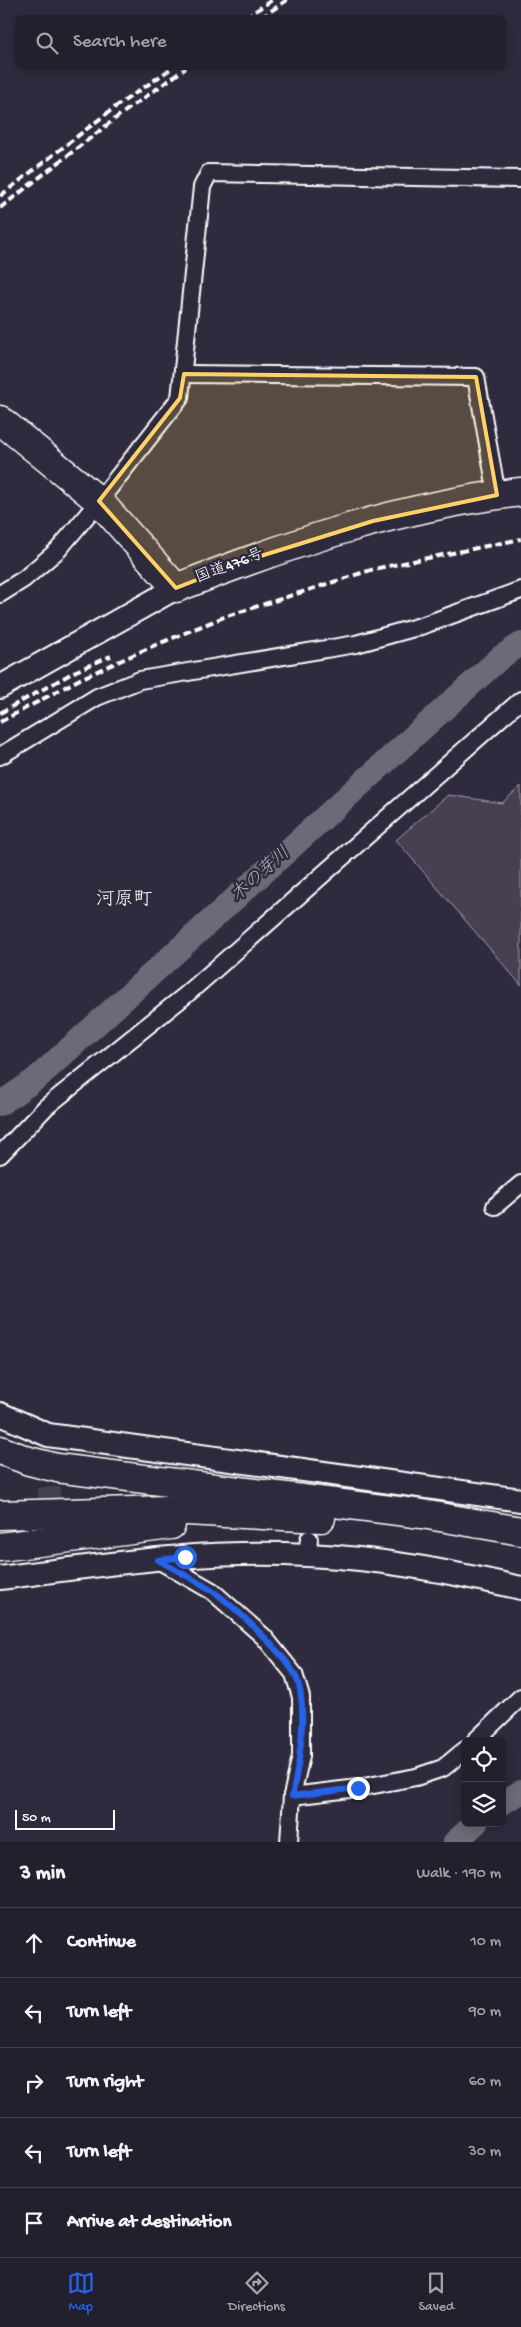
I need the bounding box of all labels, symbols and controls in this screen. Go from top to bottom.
search box [15,15,506,70]
icon: search [33,29,61,57]
text: Search here [73,31,167,54]
street label: 国道476号 [193,544,267,589]
water label: 木の芽川 [227,842,295,907]
district label: 河原町 [95,889,153,912]
route start [174,1546,197,1569]
map controls [461,1737,506,1827]
button: locate [461,1737,506,1782]
route end [347,1777,370,1800]
button: layers [461,1782,506,1827]
scale bar [15,1807,115,1830]
text: 50 m [22,1810,51,1827]
text: 3 min [20,1862,65,1887]
text: Walk · 190 m [417,1865,501,1884]
icon: ahead [20,1929,48,1957]
text: Continue [67,1931,136,1954]
text: 10 m [470,1933,501,1952]
icon: left [20,1999,48,2027]
text: Turn left [67,2001,131,2024]
text: 90 m [469,2003,501,2022]
icon: right [20,2069,48,2097]
text: Turn right [67,2071,143,2094]
text: 60 m [469,2073,501,2092]
icon: left [20,2139,48,2167]
text: Turn left [67,2141,131,2164]
text: 30 m [468,2143,501,2162]
icon: arrive [20,2209,48,2237]
text: Arrive at destination [67,2211,231,2234]
tab: Map [67,2269,95,2316]
tab: Directions [228,2269,285,2316]
tab: Saved [418,2269,454,2316]

